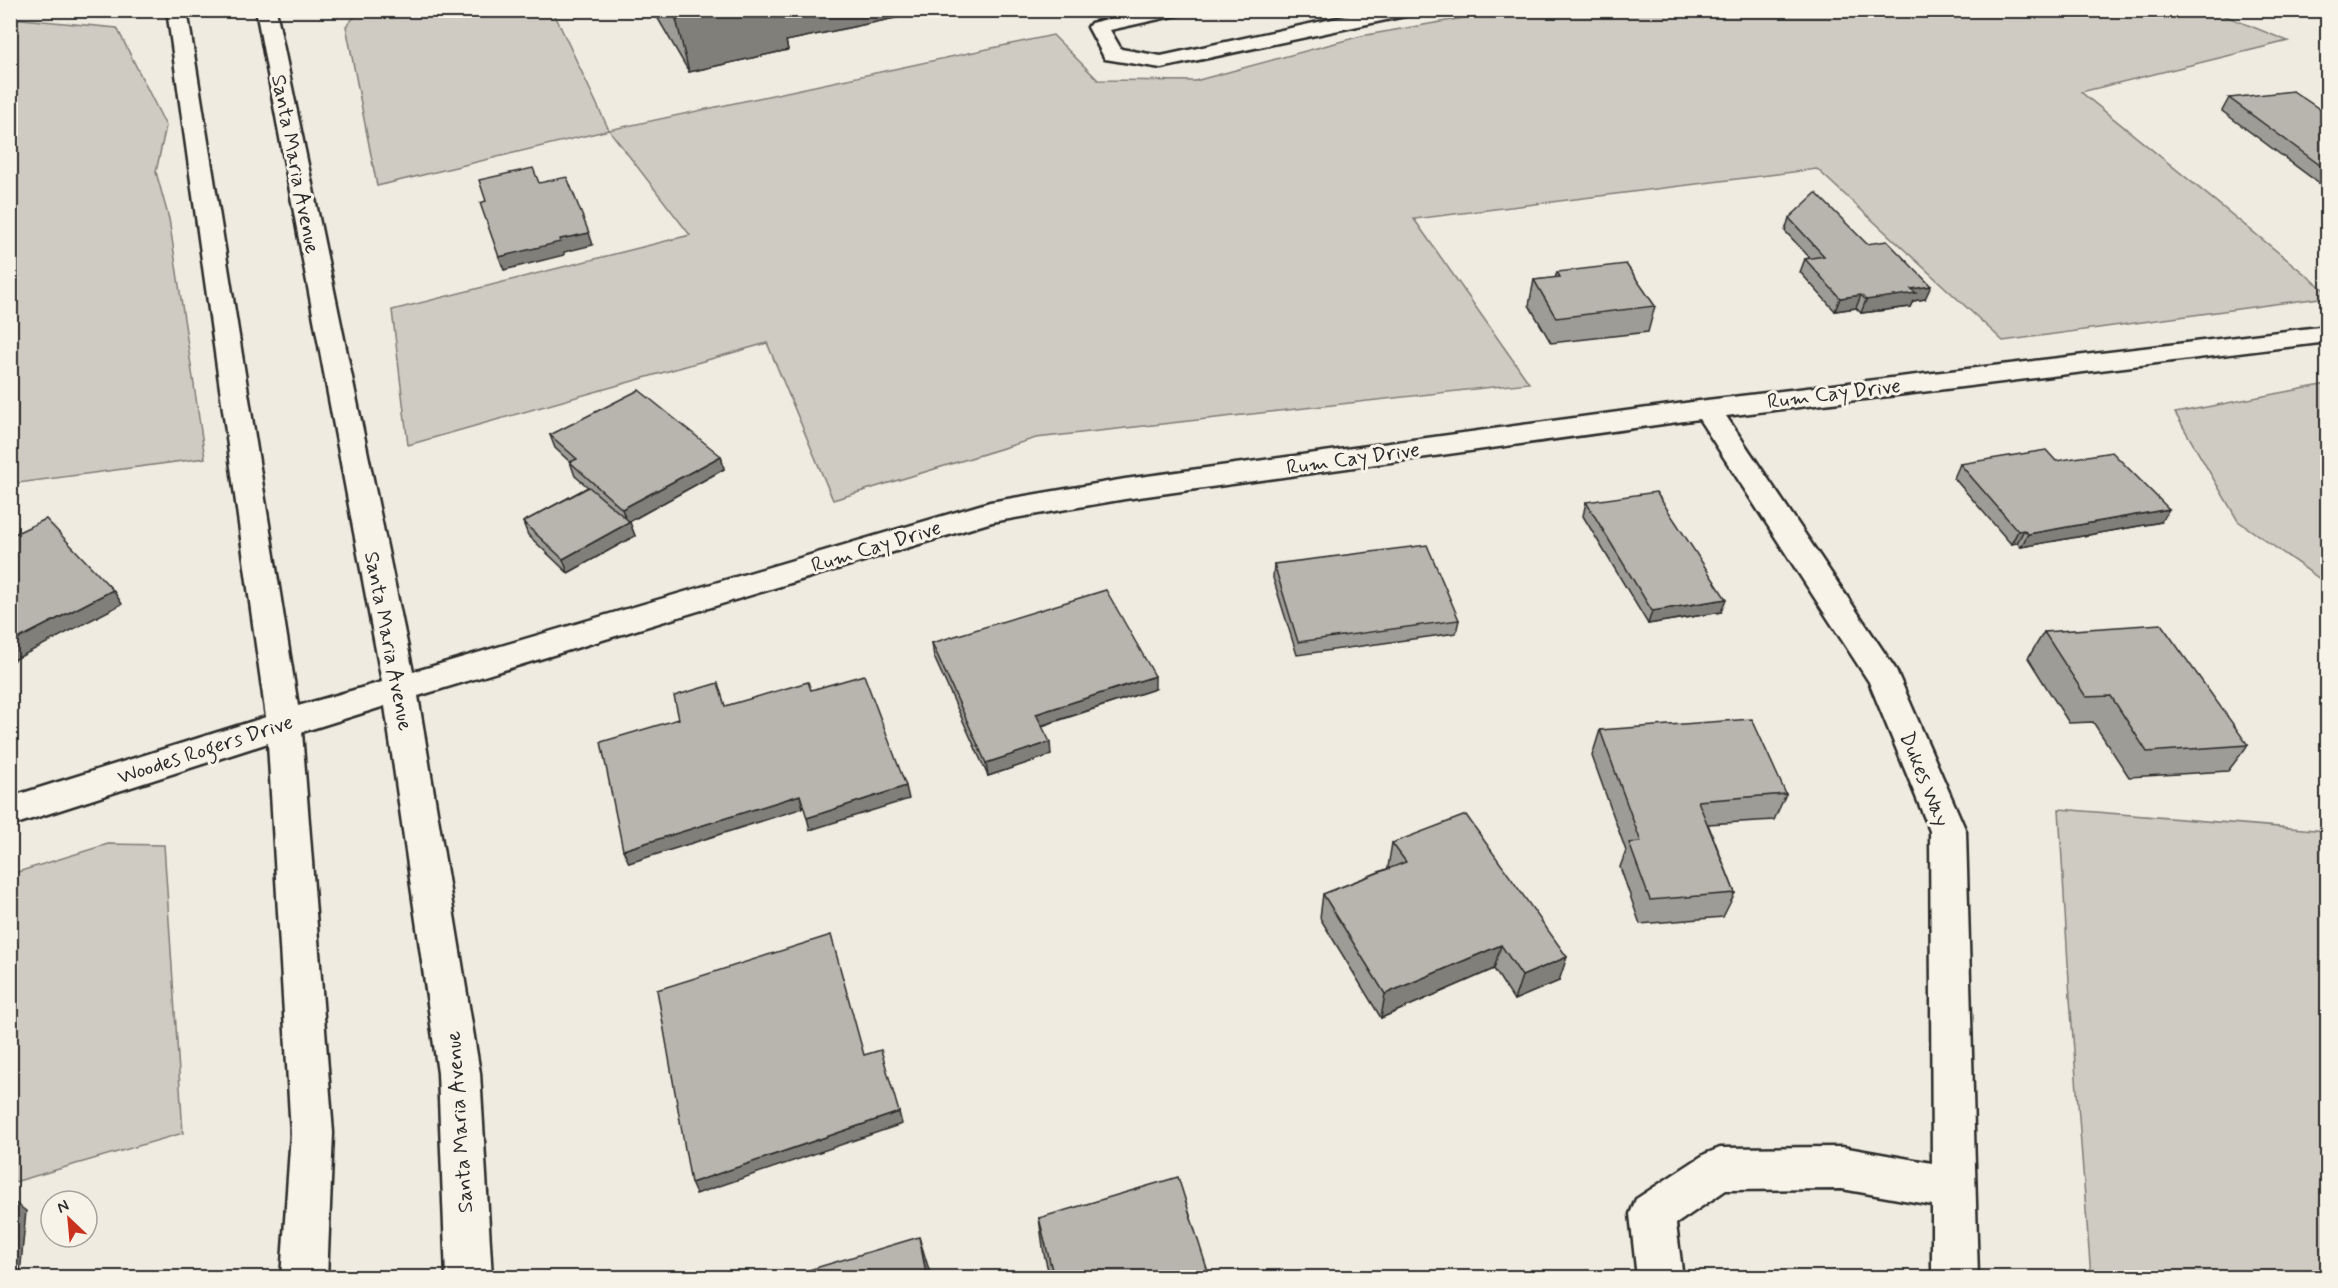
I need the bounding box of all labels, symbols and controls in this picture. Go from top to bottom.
street label: Santa Maria Avenue [264,72,326,256]
street label: Rum Cay Drive [1766,372,1902,416]
street label: Rum Cay Drive [1285,436,1422,482]
street label: Rum Cay Drive [808,514,945,580]
street label: Santa Maria Avenue [357,549,419,733]
street label: Woodes Rogers Drive [114,708,297,793]
street label: Dukes Way [1892,728,1956,831]
street label: Santa Maria Avenue [440,1030,480,1214]
north arrow [39,1189,99,1249]
text: N [54,1195,72,1219]

